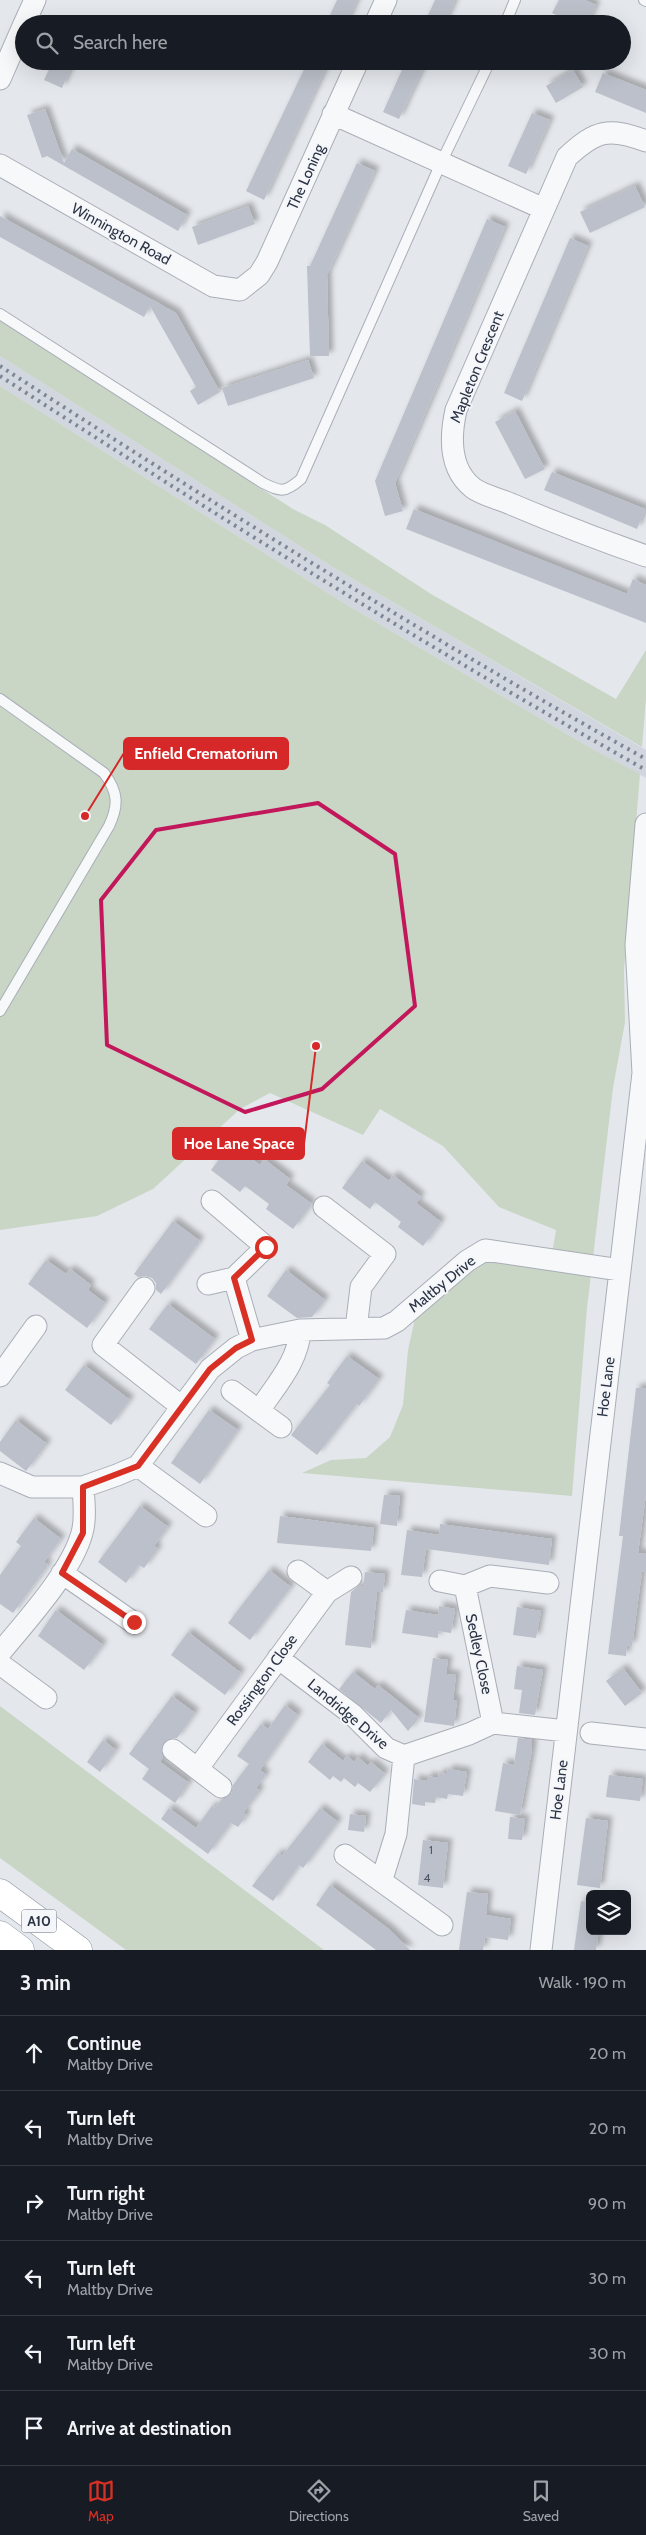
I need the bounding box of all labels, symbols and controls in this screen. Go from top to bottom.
search box [15,15,631,70]
icon: search [33,29,61,57]
text: Search here [73,31,167,54]
street label: The Loning [284,141,329,213]
street label: Winnington Road [68,199,174,269]
street label: Mapleton Crescent [446,308,508,426]
callout: Enfield Crematorium [124,738,288,769]
text: Enfield Crematorium [134,744,278,763]
callout: Hoe Lane Space [173,1128,304,1159]
text: Hoe Lane Space [184,1134,294,1153]
route start [255,1236,278,1259]
street label: Maltby Drive [405,1251,479,1316]
street label: Hoe Lane [593,1356,619,1418]
route end [123,1611,146,1634]
street label: Sedley Close [462,1612,496,1696]
street label: Rossington Close [223,1631,301,1729]
street label: Landridge Drive [304,1675,392,1753]
street label: Hoe Lane [546,1759,572,1821]
house number: 1 [429,1842,433,1857]
house number: 4 [424,1870,431,1885]
map controls [586,1890,631,1935]
button: layers [586,1890,631,1935]
road number: A10 [22,1910,56,1932]
text: 3 min [20,1970,71,1995]
text: Walk · 190 m [539,1973,626,1992]
text: Continue [67,2032,141,2055]
icon: ahead [20,2039,48,2067]
text: 20 m [589,2044,626,2063]
text: Maltby Drive [67,2055,153,2074]
text: Turn left [67,2107,135,2130]
icon: left [20,2114,48,2142]
text: 20 m [589,2119,626,2138]
text: Maltby Drive [67,2130,153,2149]
text: Turn right [67,2182,145,2205]
icon: right [20,2189,48,2217]
text: 90 m [588,2194,626,2213]
text: Maltby Drive [67,2205,153,2224]
text: Turn left [67,2257,135,2280]
icon: left [20,2264,48,2292]
text: 30 m [589,2269,626,2288]
text: Maltby Drive [67,2280,153,2299]
text: Turn left [67,2332,135,2355]
icon: left [20,2339,48,2367]
text: 30 m [589,2344,626,2363]
text: Maltby Drive [67,2355,153,2374]
icon: arrive [20,2414,48,2442]
text: Arrive at destination [67,2417,231,2440]
tab: Map [87,2477,115,2525]
tab: Directions [289,2477,349,2525]
tab: Saved [523,2477,559,2525]

